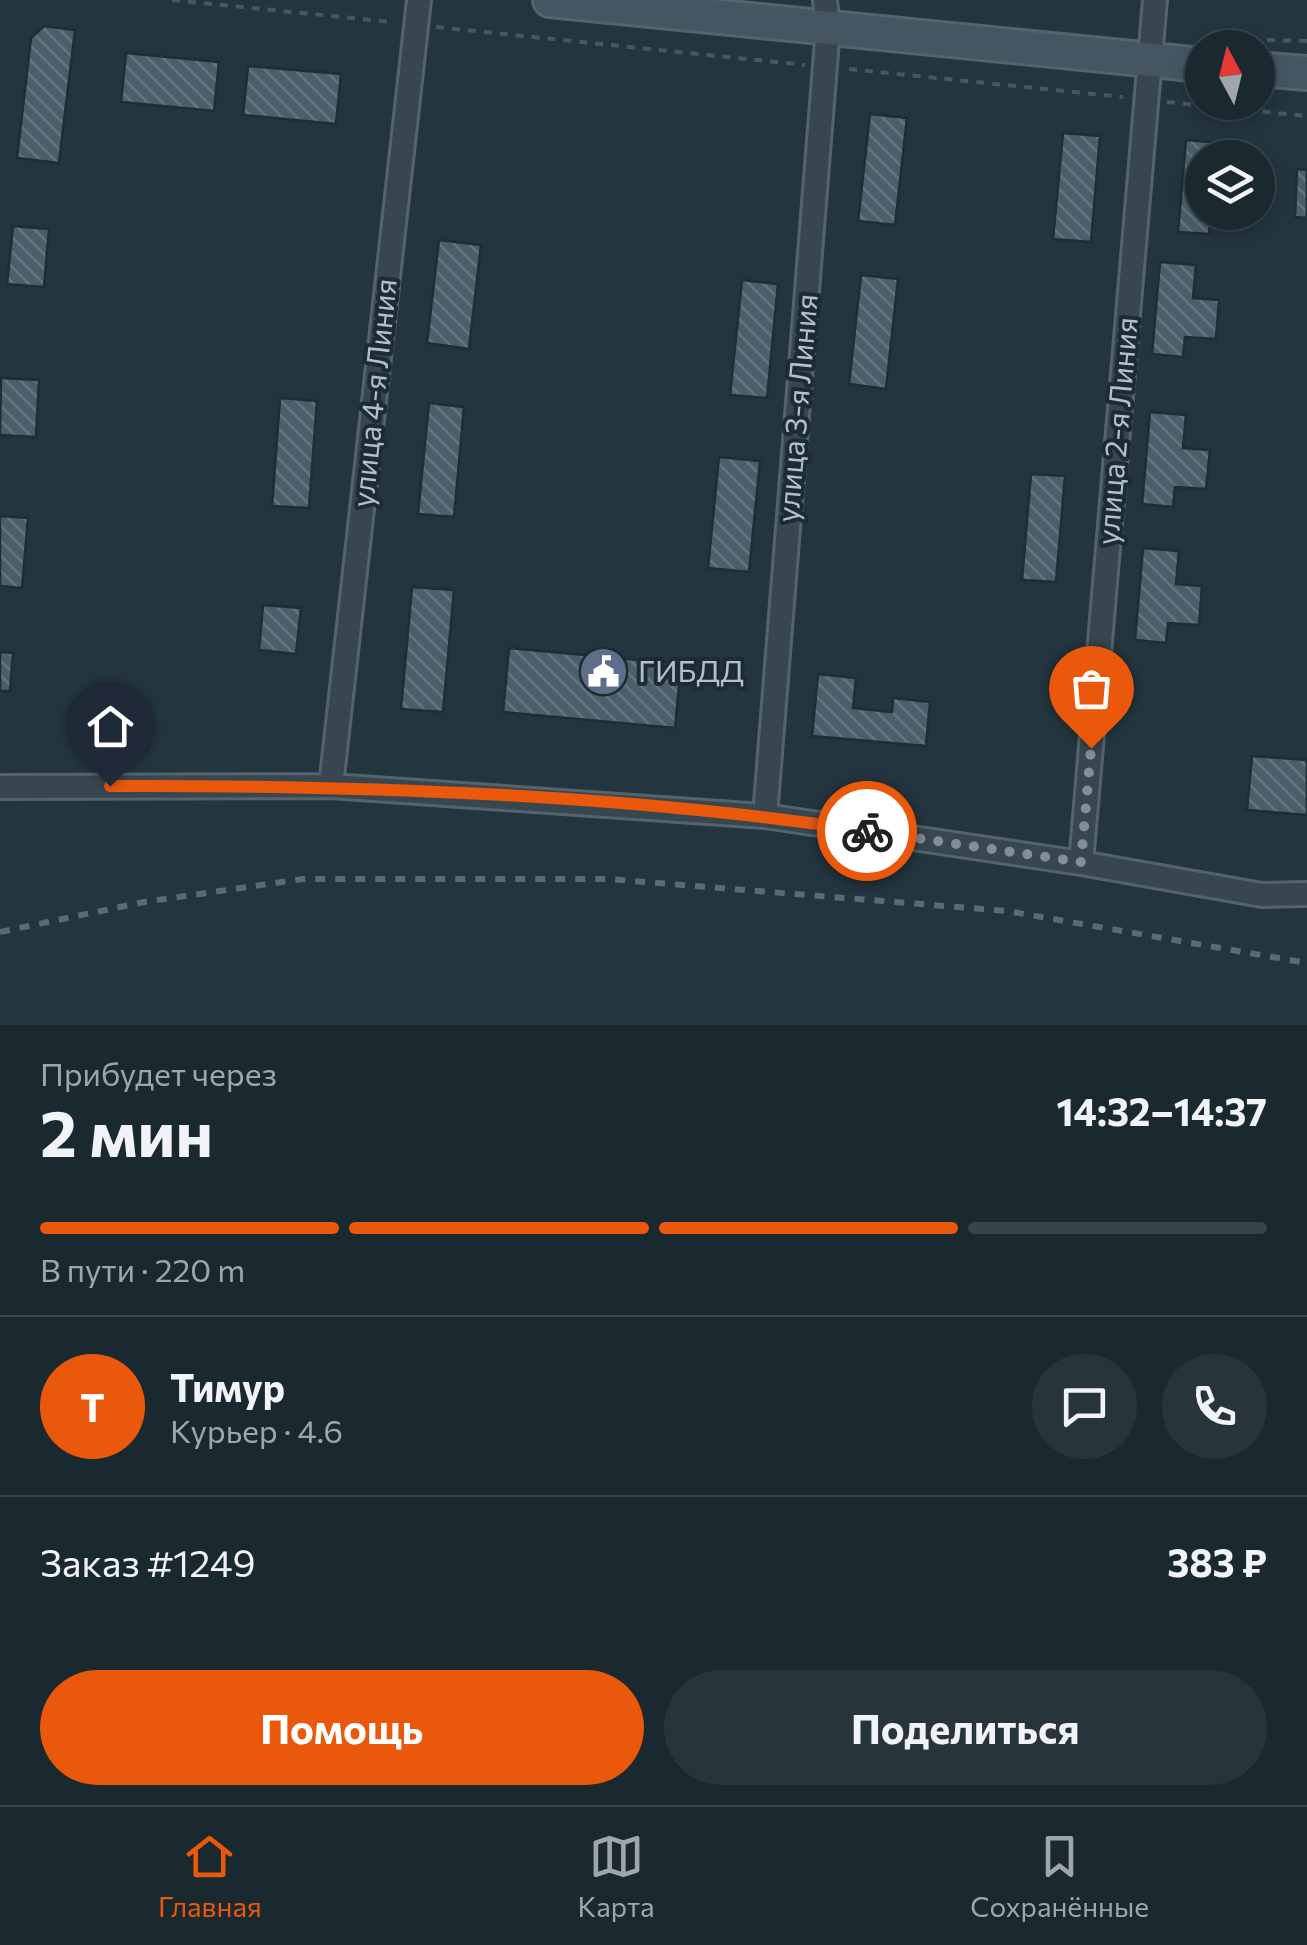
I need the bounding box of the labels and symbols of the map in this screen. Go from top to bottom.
north arrow [1185,30,1275,120]
street label: улица 4-я Линия [342,277,403,509]
street label: улица 3-я Линия [767,292,824,523]
street label: улица 2-я Линия [1087,315,1144,546]
public building icon: ГИБДД [577,646,629,698]
pin [1049,646,1134,749]
place label: ГИБДД [638,651,744,688]
pin [68,684,153,787]
courier [817,781,917,881]

